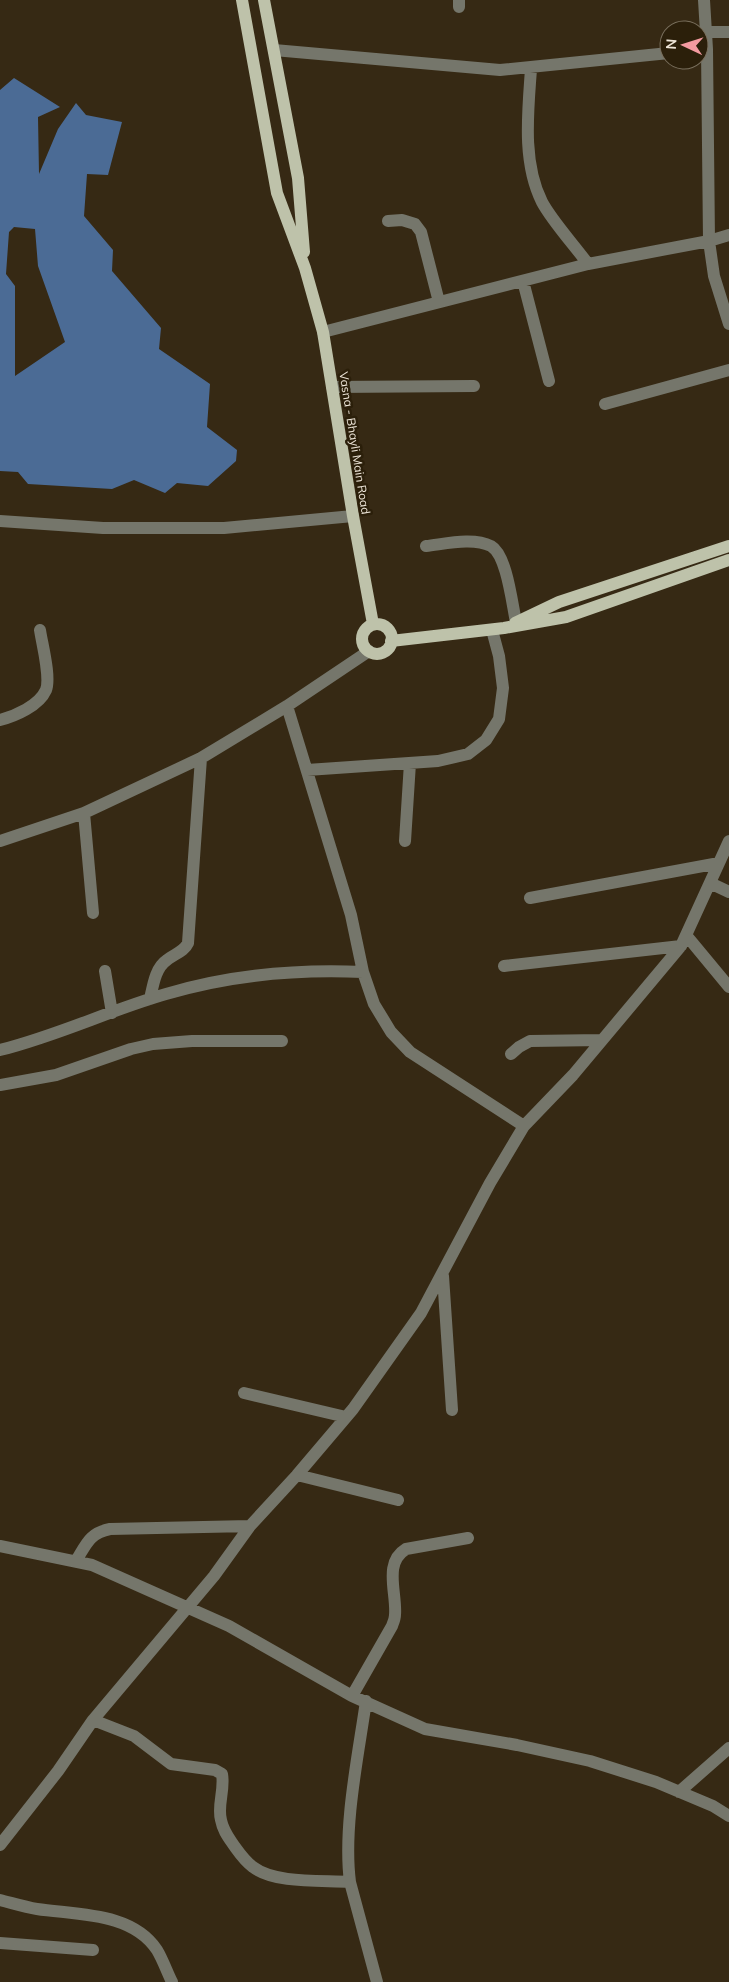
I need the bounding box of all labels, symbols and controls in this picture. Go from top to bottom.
north arrow [659,20,709,70]
text: N [662,38,680,50]
street label: Vasna - Bhayli Main Road [336,371,374,515]

